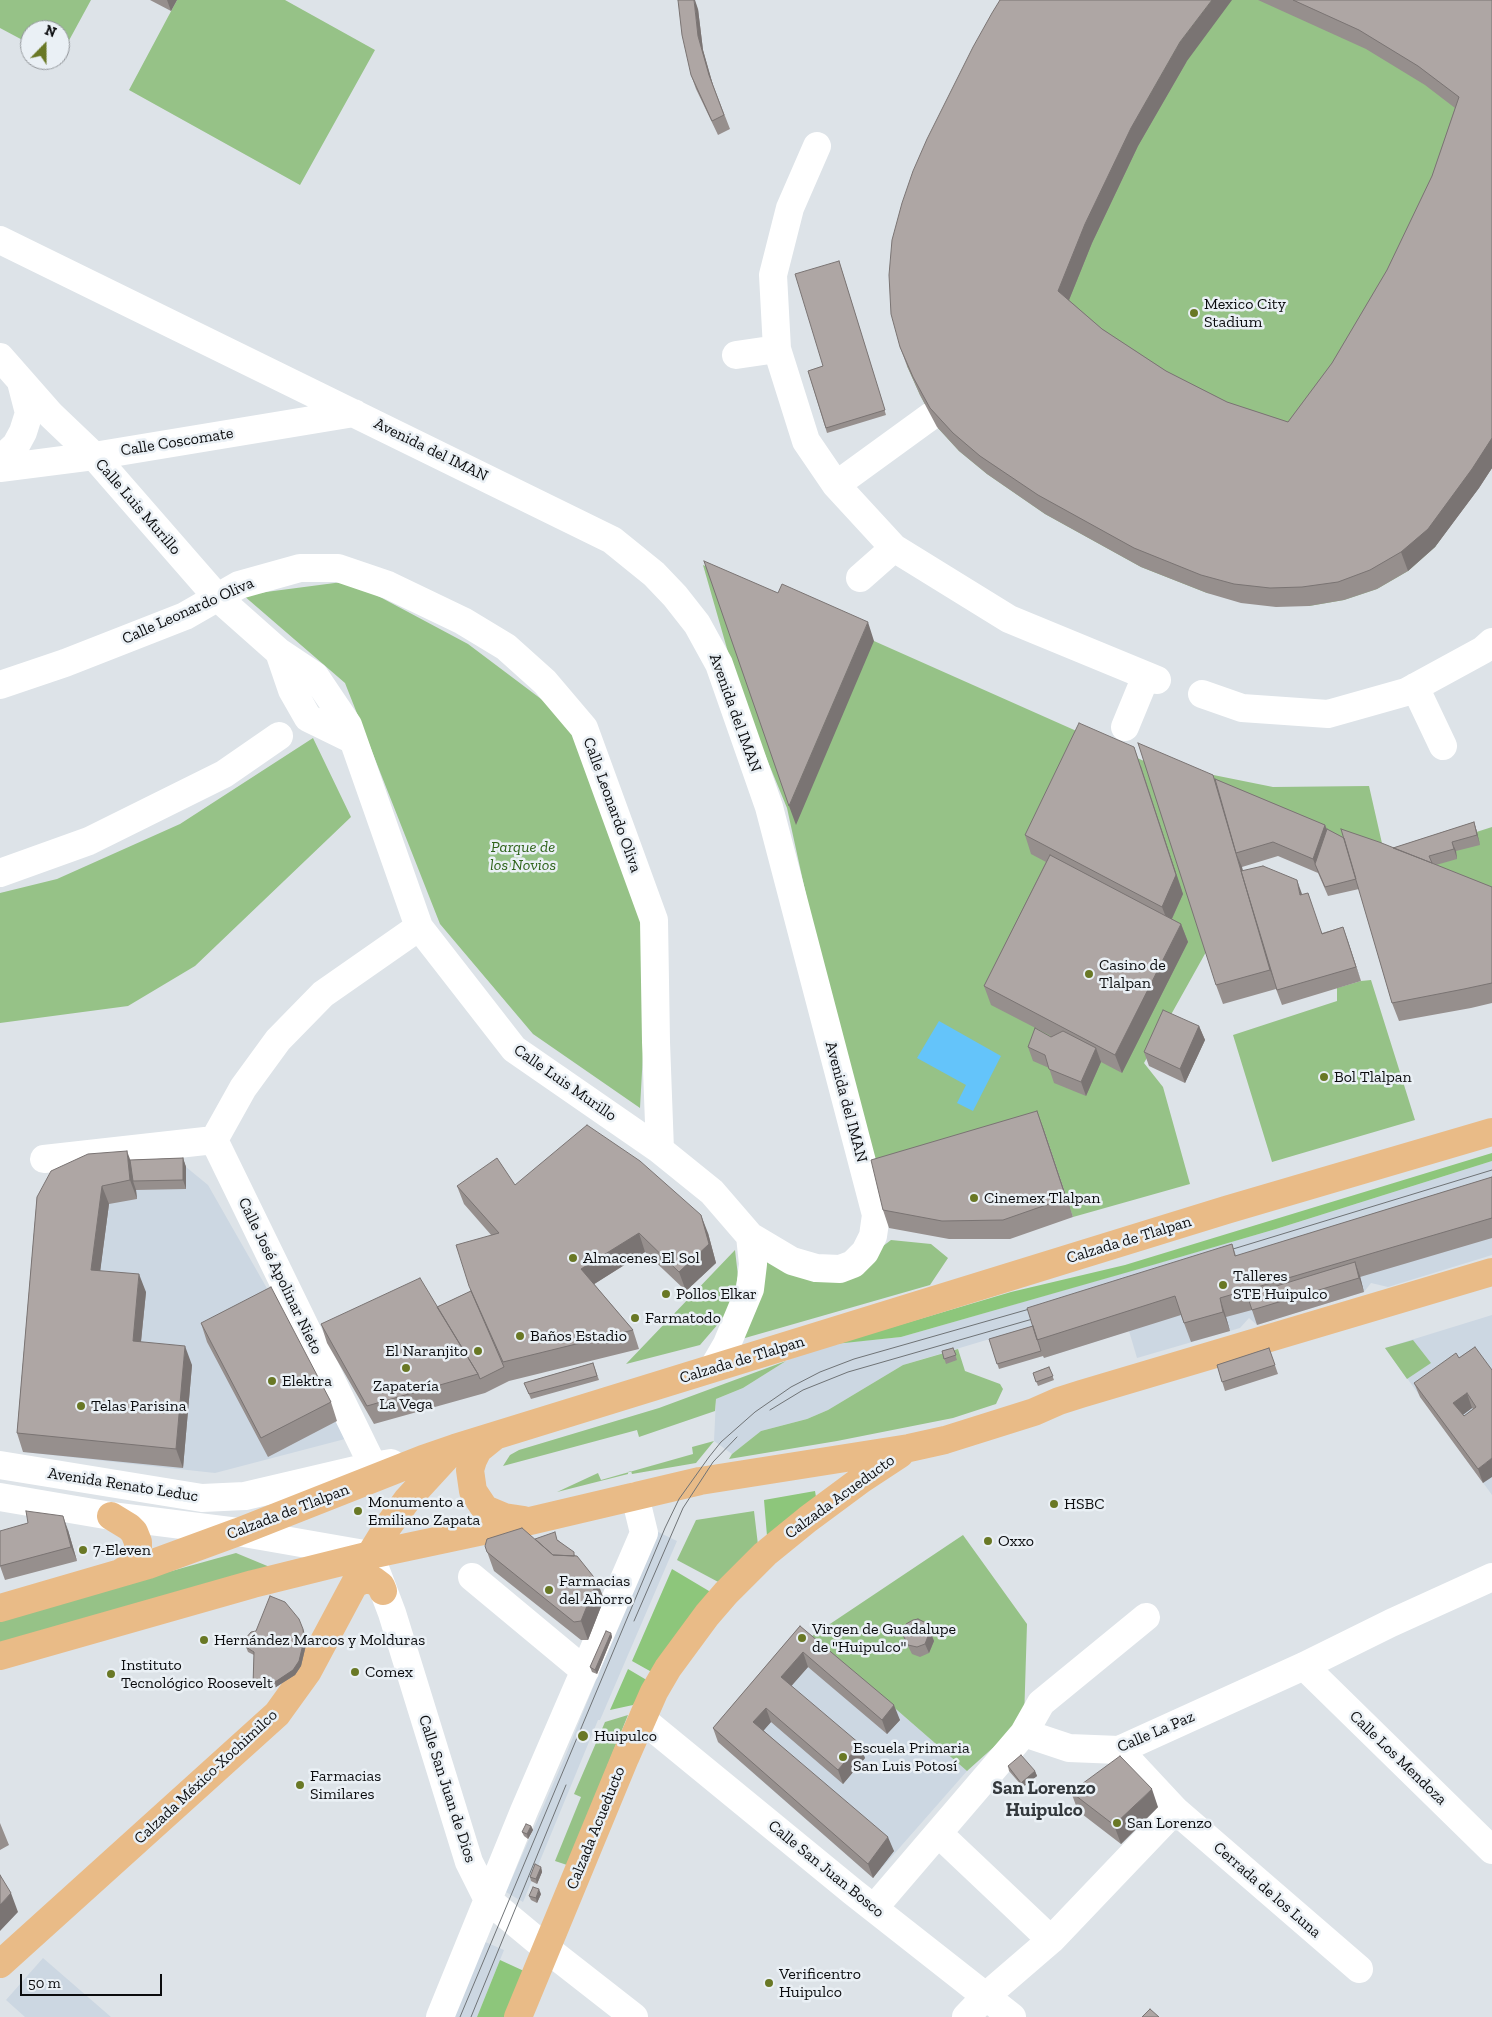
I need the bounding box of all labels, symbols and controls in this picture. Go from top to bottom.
north arrow [20,20,70,70]
text: N [42,22,59,41]
place label: Mexico City Stadium [1204,294,1286,332]
marker: Mexico City Stadium [1188,307,1200,319]
street label: Avenida del IMAN [371,414,491,486]
street label: Calle Coscomate [119,424,235,460]
street label: Calle Luis Murillo [91,455,185,559]
street label: Calle Leonardo Oliva [119,573,257,649]
street label: Avenida del IMAN [705,651,765,775]
street label: Calle Leonardo Oliva [579,735,645,875]
park label: Parque de los Novios [490,837,556,875]
place label: Casino de Tlalpan [1099,955,1166,993]
marker: Casino de Tlalpan [1083,968,1095,980]
street label: Avenida del IMAN [821,1039,871,1165]
street label: Calle Luis Murillo [510,1040,620,1126]
place label: Bol Tlalpan [1334,1067,1412,1087]
marker: Bol Tlalpan [1318,1071,1330,1083]
place label: Cinemex Tlalpan [984,1188,1100,1208]
marker: Cinemex Tlalpan [968,1192,980,1204]
street label: Calle José Apolinar Nieto [234,1195,326,1357]
street label: Calzada de Tlalpan [1064,1212,1194,1268]
place label: Almacenes El Sol [583,1248,700,1268]
marker: Almacenes El Sol [567,1252,579,1264]
place label: Talleres STE Huipulco [1233,1266,1327,1304]
marker: Talleres STE Huipulco [1217,1279,1229,1291]
place label: Pollos Elkar [676,1284,757,1304]
marker: Pollos Elkar [660,1288,672,1300]
place label: Farmatodo [645,1308,721,1328]
marker: Farmatodo [629,1312,641,1324]
place label: Baños Estadio [530,1326,627,1346]
marker: Baños Estadio [514,1330,526,1342]
street label: Calzada de Tlalpan [677,1332,807,1388]
place label: El Naranjito [385,1341,468,1361]
marker: El Naranjito [472,1345,484,1357]
marker: Zapatería La Vega [400,1362,412,1374]
place label: Elektra [282,1371,332,1391]
marker: Elektra [266,1375,278,1387]
place label: Zapatería La Vega [373,1376,439,1414]
place label: Telas Parisina [91,1396,186,1416]
marker: Telas Parisina [75,1400,87,1412]
street label: Calzada Acueducto [781,1451,899,1543]
street label: Avenida Renato Leduc [46,1464,200,1506]
street label: Calzada de Tlalpan [224,1480,352,1544]
place label: Monumento a Emiliano Zapata [368,1492,480,1530]
place label: HSBC [1064,1494,1105,1514]
marker: HSBC [1048,1498,1060,1510]
marker: Monumento a Emiliano Zapata [352,1505,364,1517]
place label: Oxxo [998,1531,1034,1551]
marker: Oxxo [982,1535,994,1547]
place label: 7-Eleven [93,1540,151,1560]
marker: 7-Eleven [77,1544,89,1556]
place label: Farmacias del Ahorro [559,1571,632,1609]
marker: Farmacias del Ahorro [543,1584,555,1596]
place label: Virgen de Guadalupe de "Huipulco" [812,1619,956,1657]
place label: Hernández Marcos y Molduras [214,1630,425,1650]
marker: Virgen de Guadalupe de "Huipulco" [796,1632,808,1644]
marker: Hernández Marcos y Molduras [198,1634,210,1646]
place label: Instituto Tecnológico Roosevelt [121,1655,273,1693]
place label: Comex [365,1662,413,1682]
marker: Comex [349,1666,361,1678]
marker: Instituto Tecnológico Roosevelt [105,1668,117,1680]
street label: Calzada México-Xochimilco [130,1706,282,1848]
street label: Calle La Paz [1114,1707,1198,1757]
street label: Calle Los Mendoza [1345,1707,1451,1809]
street label: Calle San Juan de Dios [414,1713,480,1865]
place label: Huipulco [594,1726,657,1746]
marker: Huipulco [576,1729,590,1743]
place label: Escuela Primaria San Luis Potosí [853,1738,970,1776]
marker: Escuela Primaria San Luis Potosí [837,1751,849,1763]
street label: Calzada Acueducto [563,1764,629,1892]
place label: Farmacias Similares [310,1766,381,1804]
district label: San Lorenzo Huipulco [992,1778,1096,1822]
marker: Farmacias Similares [294,1779,306,1791]
place label: San Lorenzo [1127,1813,1212,1833]
street label: Calle San Juan Bosco [764,1816,888,1922]
marker: San Lorenzo [1111,1817,1123,1829]
street label: Cerrada de los Luna [1209,1838,1325,1942]
scale bar [22,1964,165,1996]
place label: Verificentro Huipulco [779,1964,861,2002]
text: 50 m [28,1974,61,1992]
marker: Verificentro Huipulco [763,1977,775,1989]

